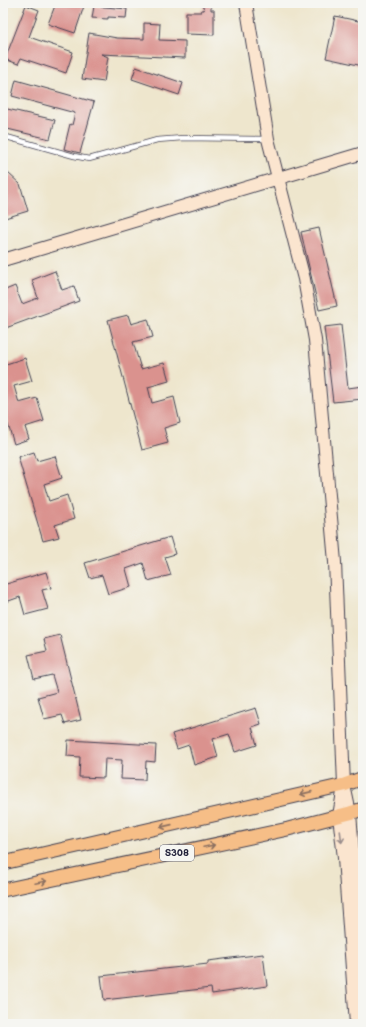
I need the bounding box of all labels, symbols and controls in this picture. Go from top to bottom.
one-way arrow [300,790,313,798]
one-way arrow [160,822,173,830]
one-way arrow [338,830,345,843]
one-way arrow [203,841,216,849]
road number: S308 [160,845,194,861]
one-way arrow [34,877,47,885]

